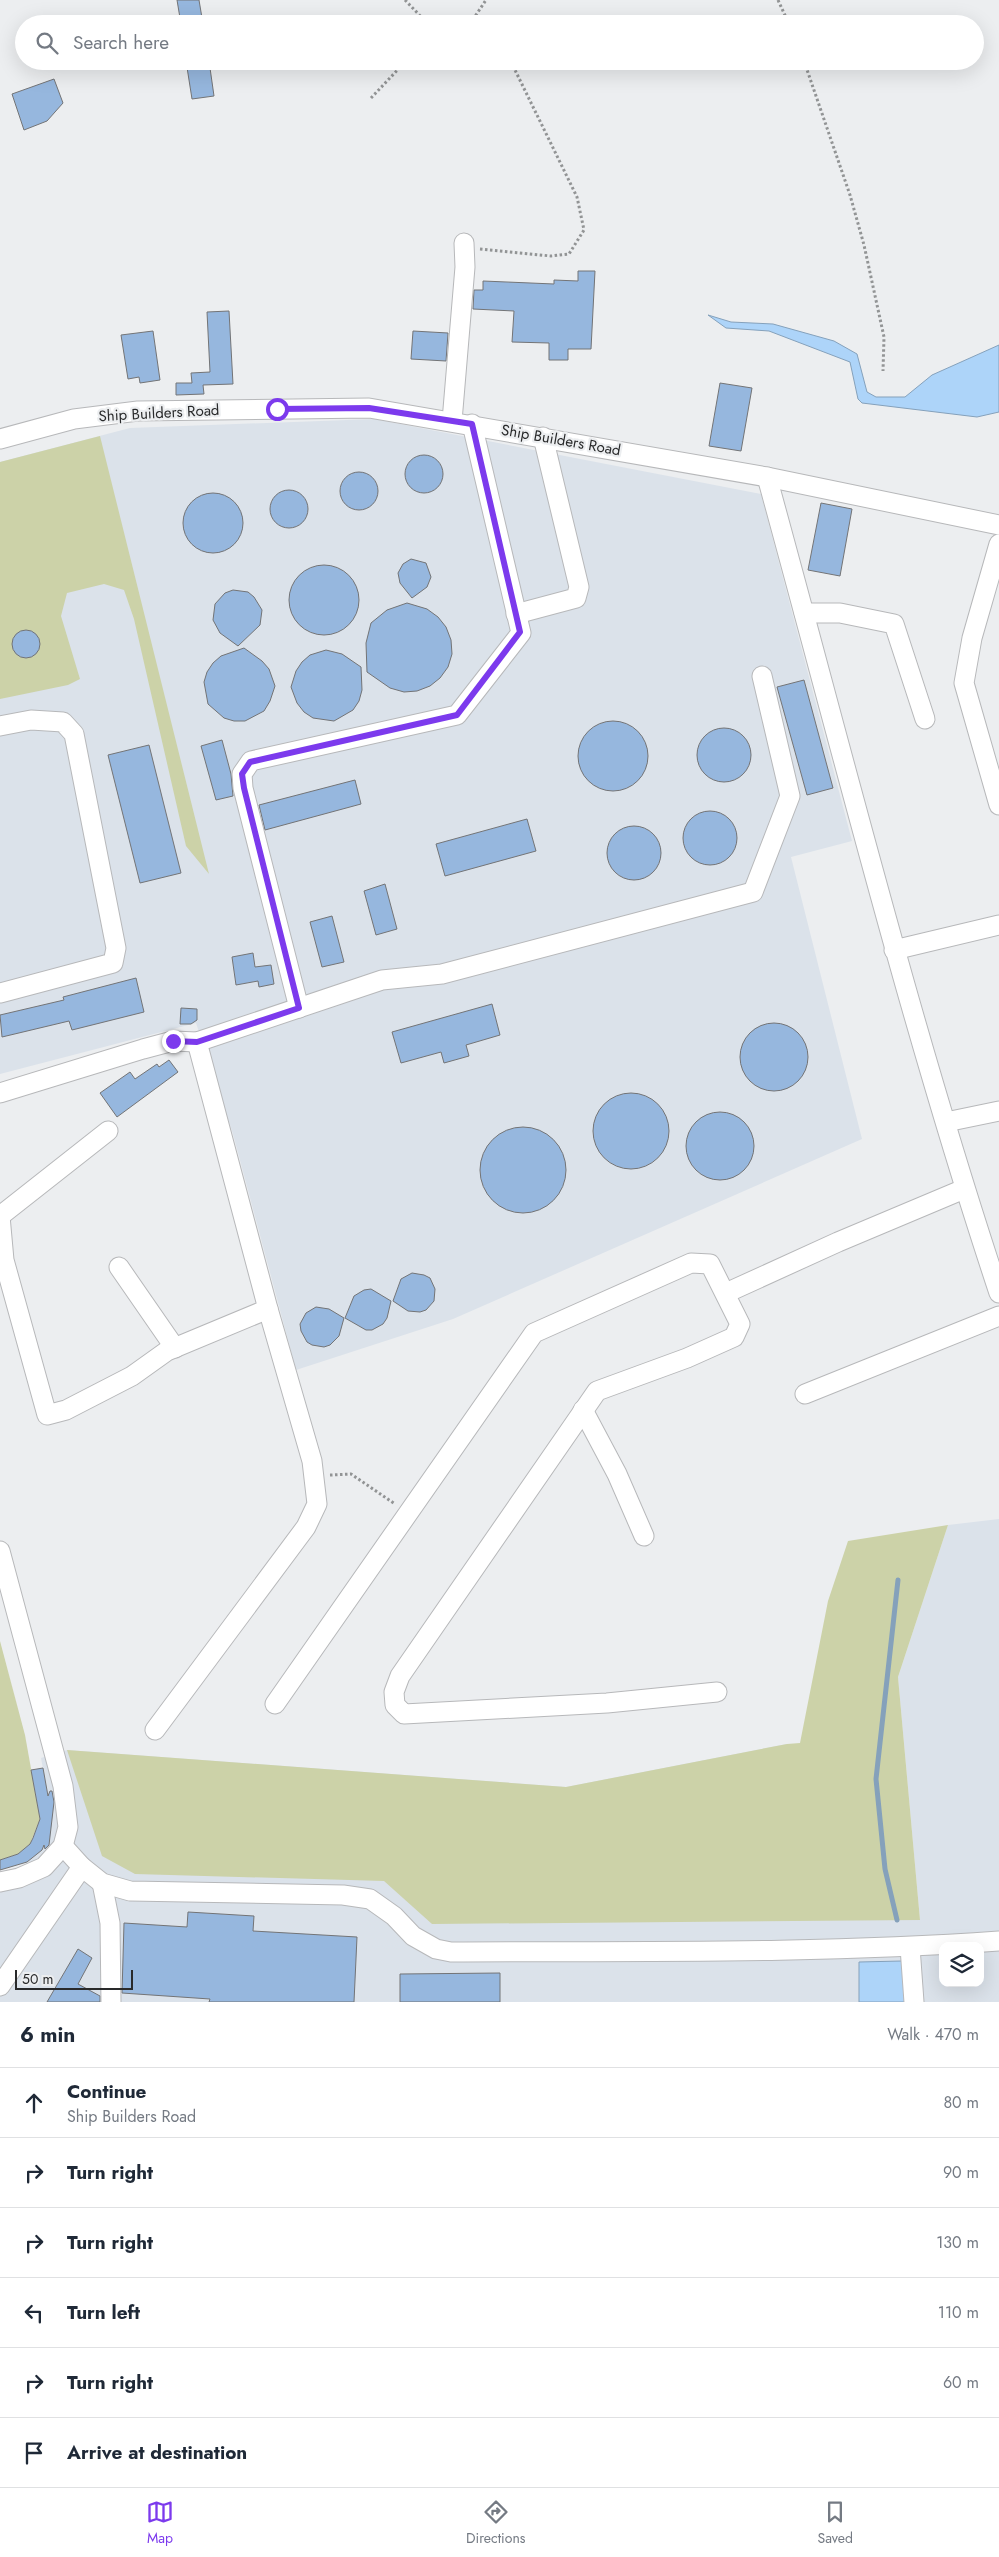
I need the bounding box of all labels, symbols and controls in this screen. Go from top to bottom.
search box [15,15,984,70]
icon: search [33,29,61,57]
text: Search here [73,29,169,56]
route start [266,398,289,421]
street label: Ship Builders Road [98,399,220,427]
street label: Ship Builders Road [500,419,622,461]
route end [162,1030,185,1053]
map controls [939,1942,984,1987]
button: layers [939,1942,984,1987]
scale bar [15,1967,132,1990]
text: 50 m [22,1969,53,1989]
text: 6 min [20,2020,75,2050]
text: Walk · 470 m [887,2023,979,2046]
text: Continue [67,2078,146,2105]
icon: ahead [20,2089,48,2117]
text: 80 m [943,2091,979,2114]
text: Ship Builders Road [67,2105,196,2128]
icon: right [20,2159,48,2187]
text: Turn right [67,2159,153,2186]
text: 90 m [943,2161,979,2184]
icon: right [20,2229,48,2257]
text: Turn right [67,2229,153,2256]
text: 130 m [936,2231,979,2254]
icon: left [20,2299,48,2327]
text: Turn left [67,2299,140,2326]
text: 110 m [938,2301,979,2324]
icon: right [20,2369,48,2397]
text: Turn right [67,2369,153,2396]
text: 60 m [943,2371,979,2394]
icon: arrive [20,2439,48,2467]
text: Arrive at destination [67,2439,247,2466]
tab: Map [146,2498,174,2548]
tab: Directions [466,2498,525,2548]
tab: Saved [817,2498,853,2548]

